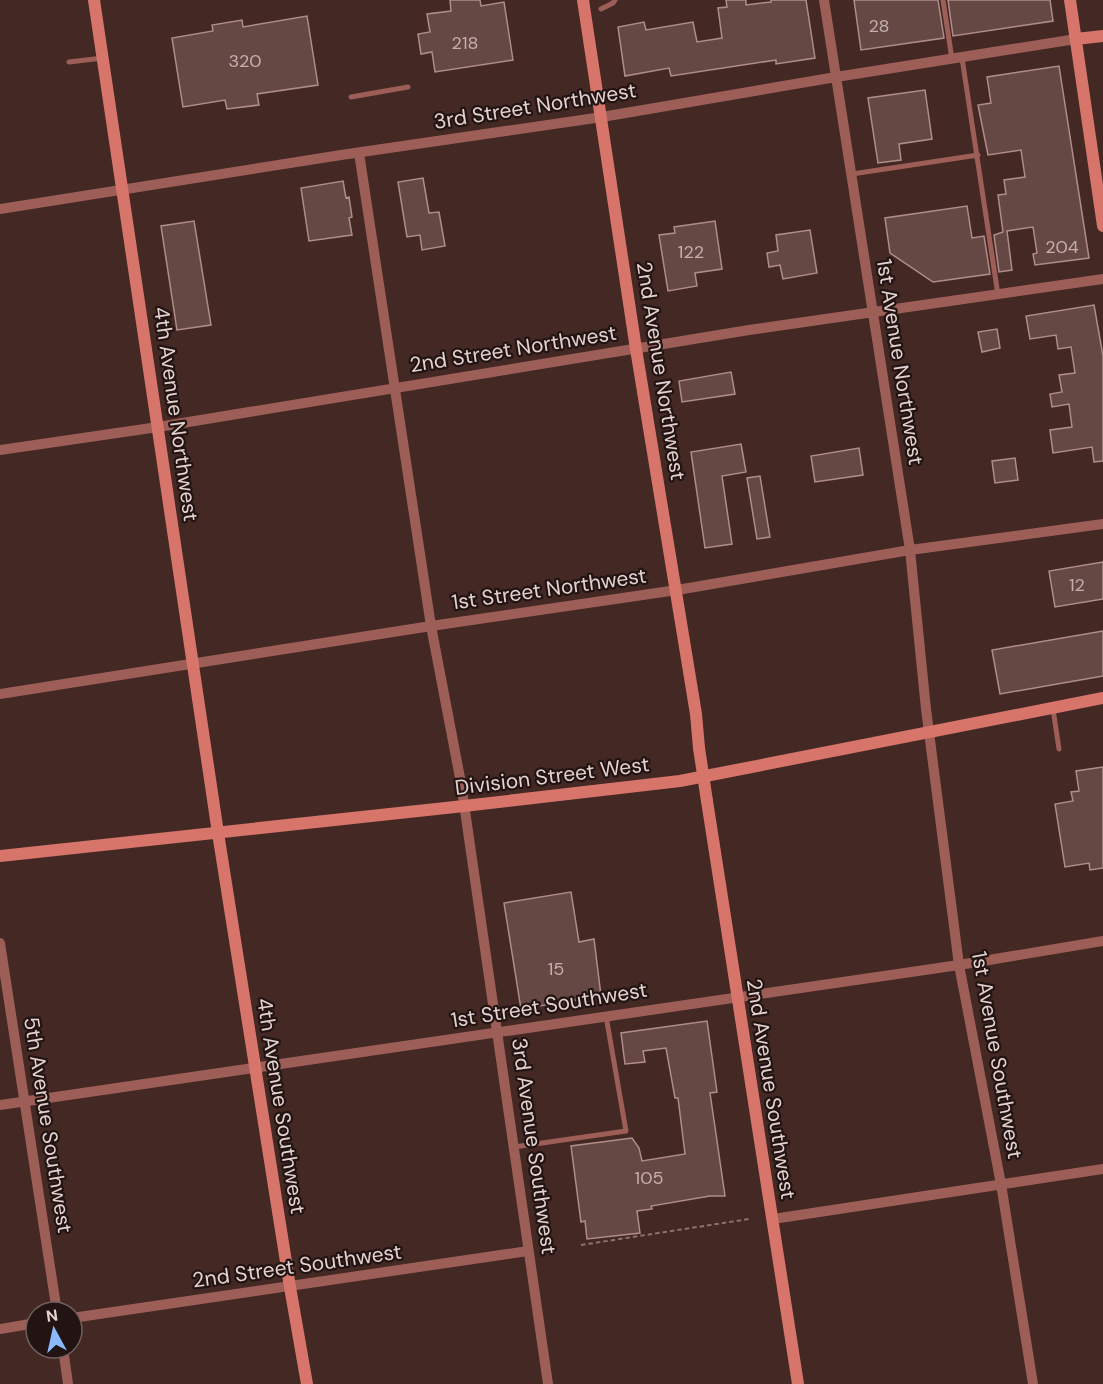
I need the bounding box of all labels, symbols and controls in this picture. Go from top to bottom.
house number: 28 [868,14,890,38]
house number: 218 [452,31,478,55]
house number: 320 [228,49,262,73]
street label: 3rd Street Northwest [432,76,638,136]
house number: 204 [1045,235,1079,259]
house number: 122 [678,240,704,264]
street label: 1st Avenue Northwest [870,257,930,467]
street label: 2nd Avenue Northwest [630,260,692,482]
street label: 4th Avenue Northwest [147,305,205,523]
street label: 2nd Street Northwest [408,319,618,379]
street label: 1st Street Northwest [450,561,648,617]
house number: 12 [1069,573,1085,597]
street label: Division Street West [453,750,651,802]
street label: 1st Avenue Southwest [965,949,1029,1161]
house number: 15 [548,957,564,981]
street label: 1st Street Southwest [449,976,649,1034]
street label: 2nd Avenue Southwest [740,977,802,1201]
street label: 4th Avenue Southwest [250,996,312,1216]
street label: 5th Avenue Southwest [17,1015,79,1235]
street label: 3rd Avenue Southwest [505,1036,563,1256]
house number: 105 [635,1166,663,1190]
street label: 2nd Street Southwest [191,1237,403,1295]
north arrow [24,1300,84,1360]
text: N [45,1304,59,1327]

